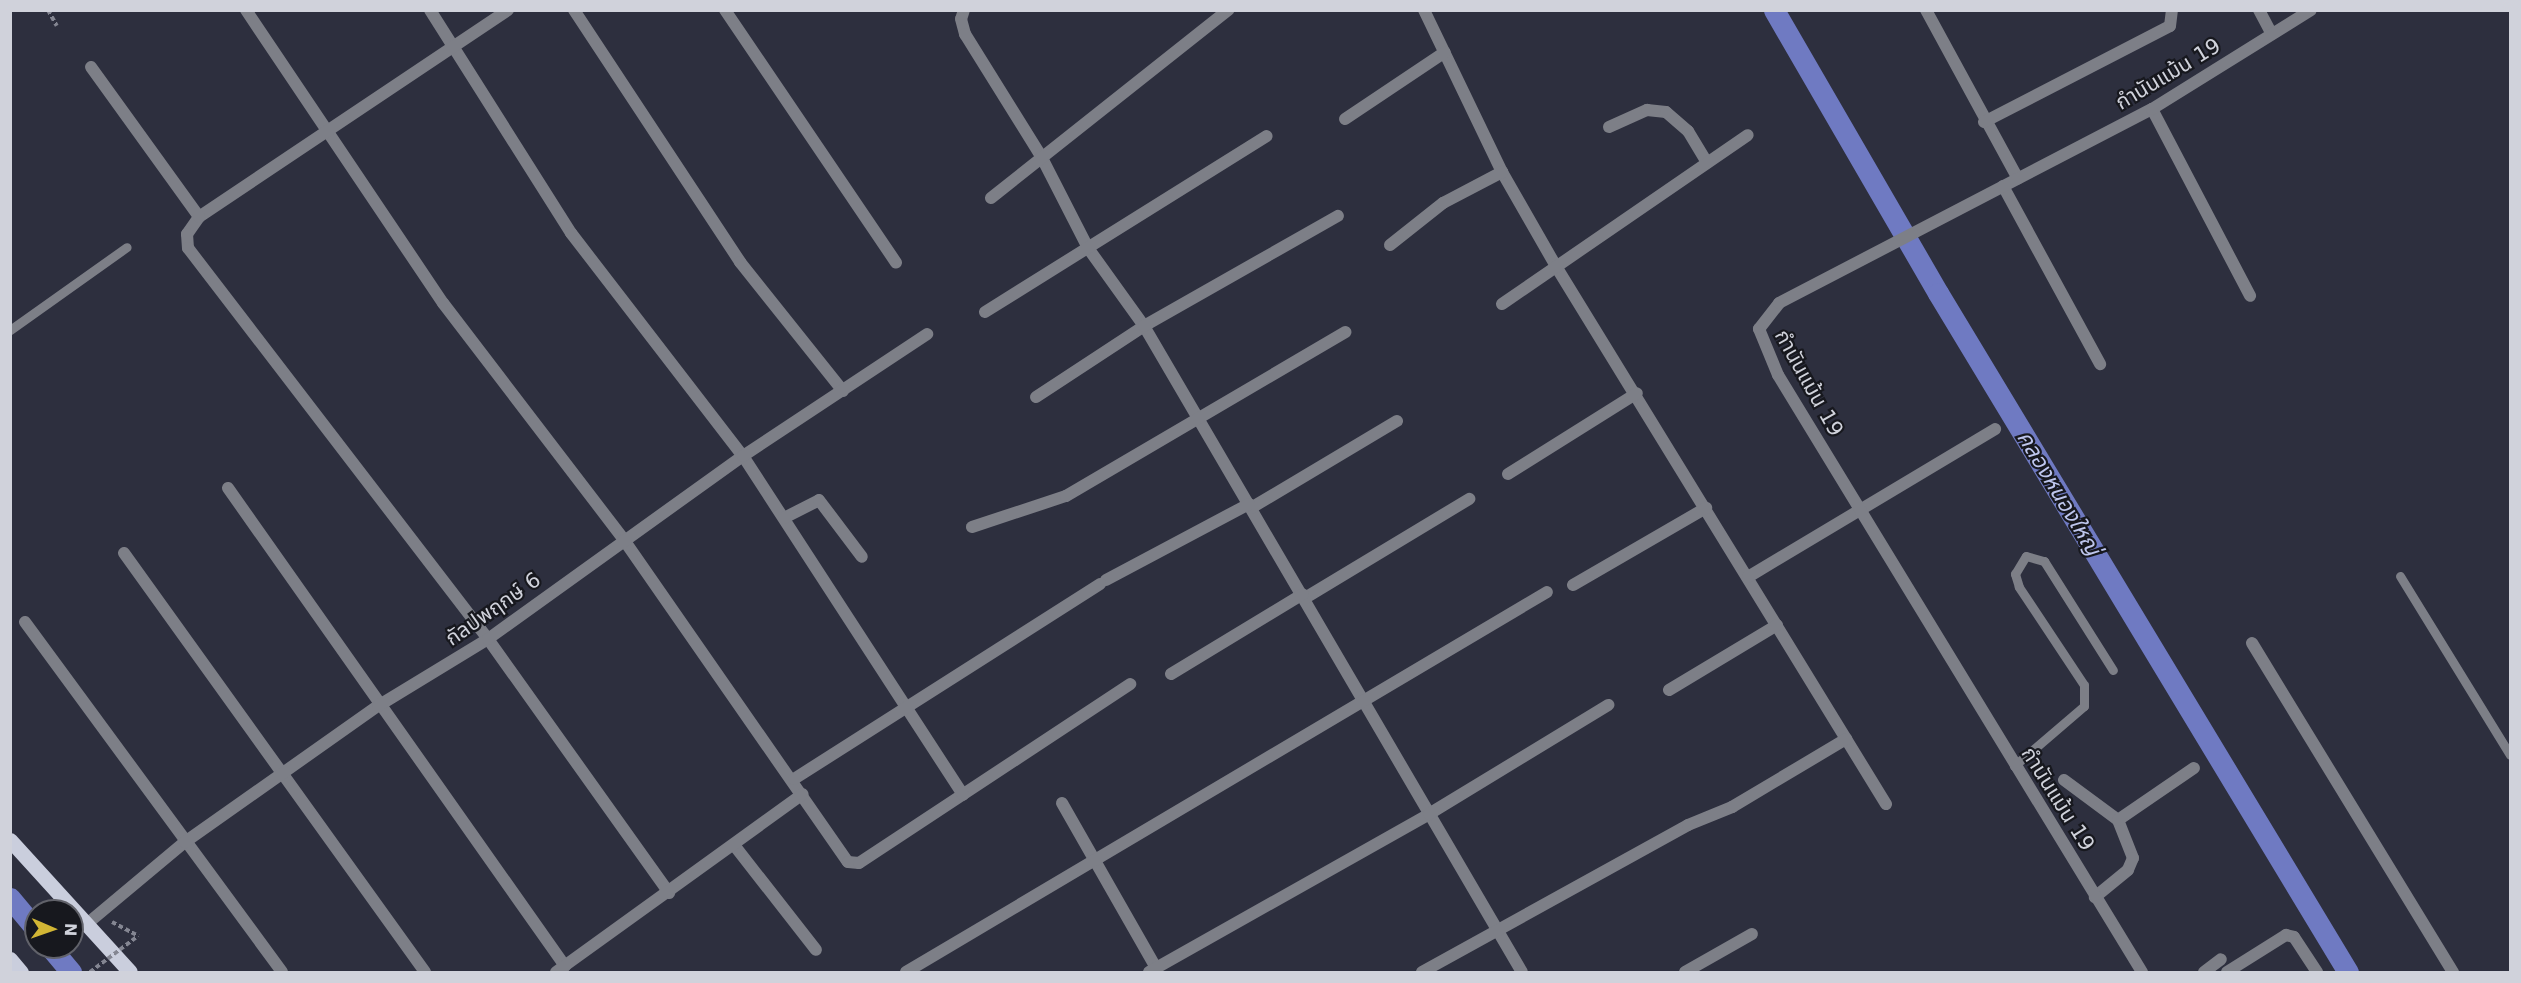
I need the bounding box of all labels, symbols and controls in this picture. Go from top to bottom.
street label: กำนันแม้น 19 [2111,33,2225,115]
street label: กำนันแม้น 19 [1769,325,1849,441]
water label: คลองหนองใหญ่ [2011,426,2107,560]
street label: กัลปพฤกษ์ 6 [440,567,546,651]
street label: กำนันแม้น 19 [2016,742,2100,856]
north arrow [24,899,84,959]
text: N [61,923,80,937]

